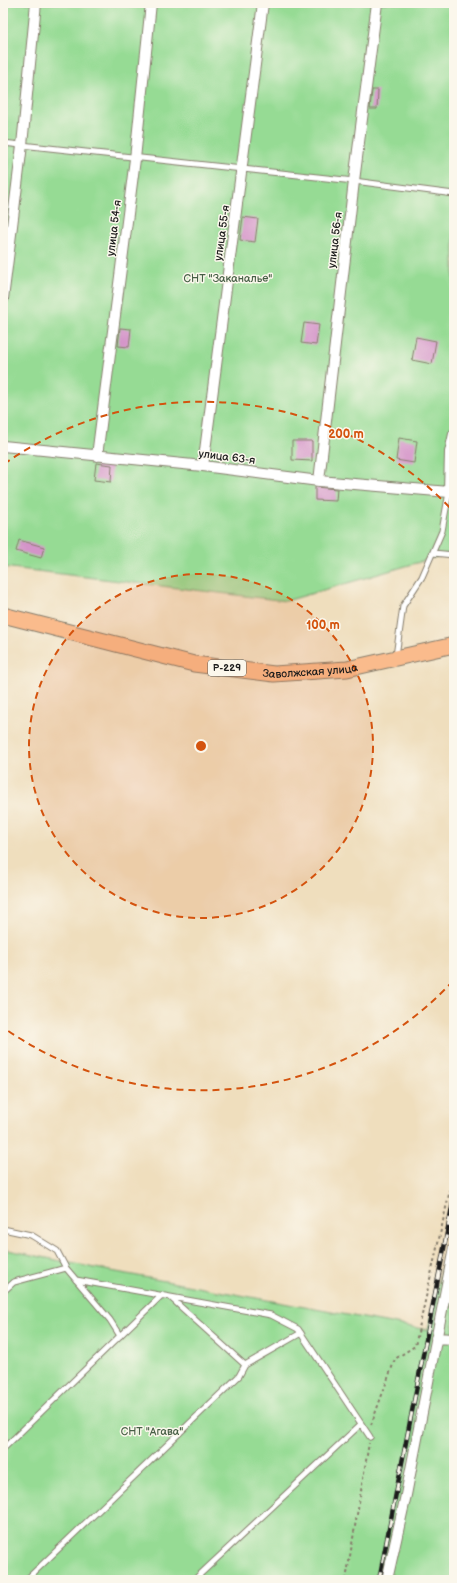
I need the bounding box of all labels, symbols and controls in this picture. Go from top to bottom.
street label: улица 54-я [104,199,124,257]
street label: улица 55-я [212,204,232,262]
street label: улица 56-я [325,211,345,269]
park label: СНТ "Заканалье" [184,272,272,285]
text: 200 m [328,427,364,442]
street label: улица 63-я [198,447,256,467]
text: 100 m [306,618,340,633]
road number: Р-229 [208,660,246,676]
street label: Заволжская улица [262,660,359,681]
centre of rings [194,739,208,753]
park label: СНТ "Агава" [121,1425,183,1438]

